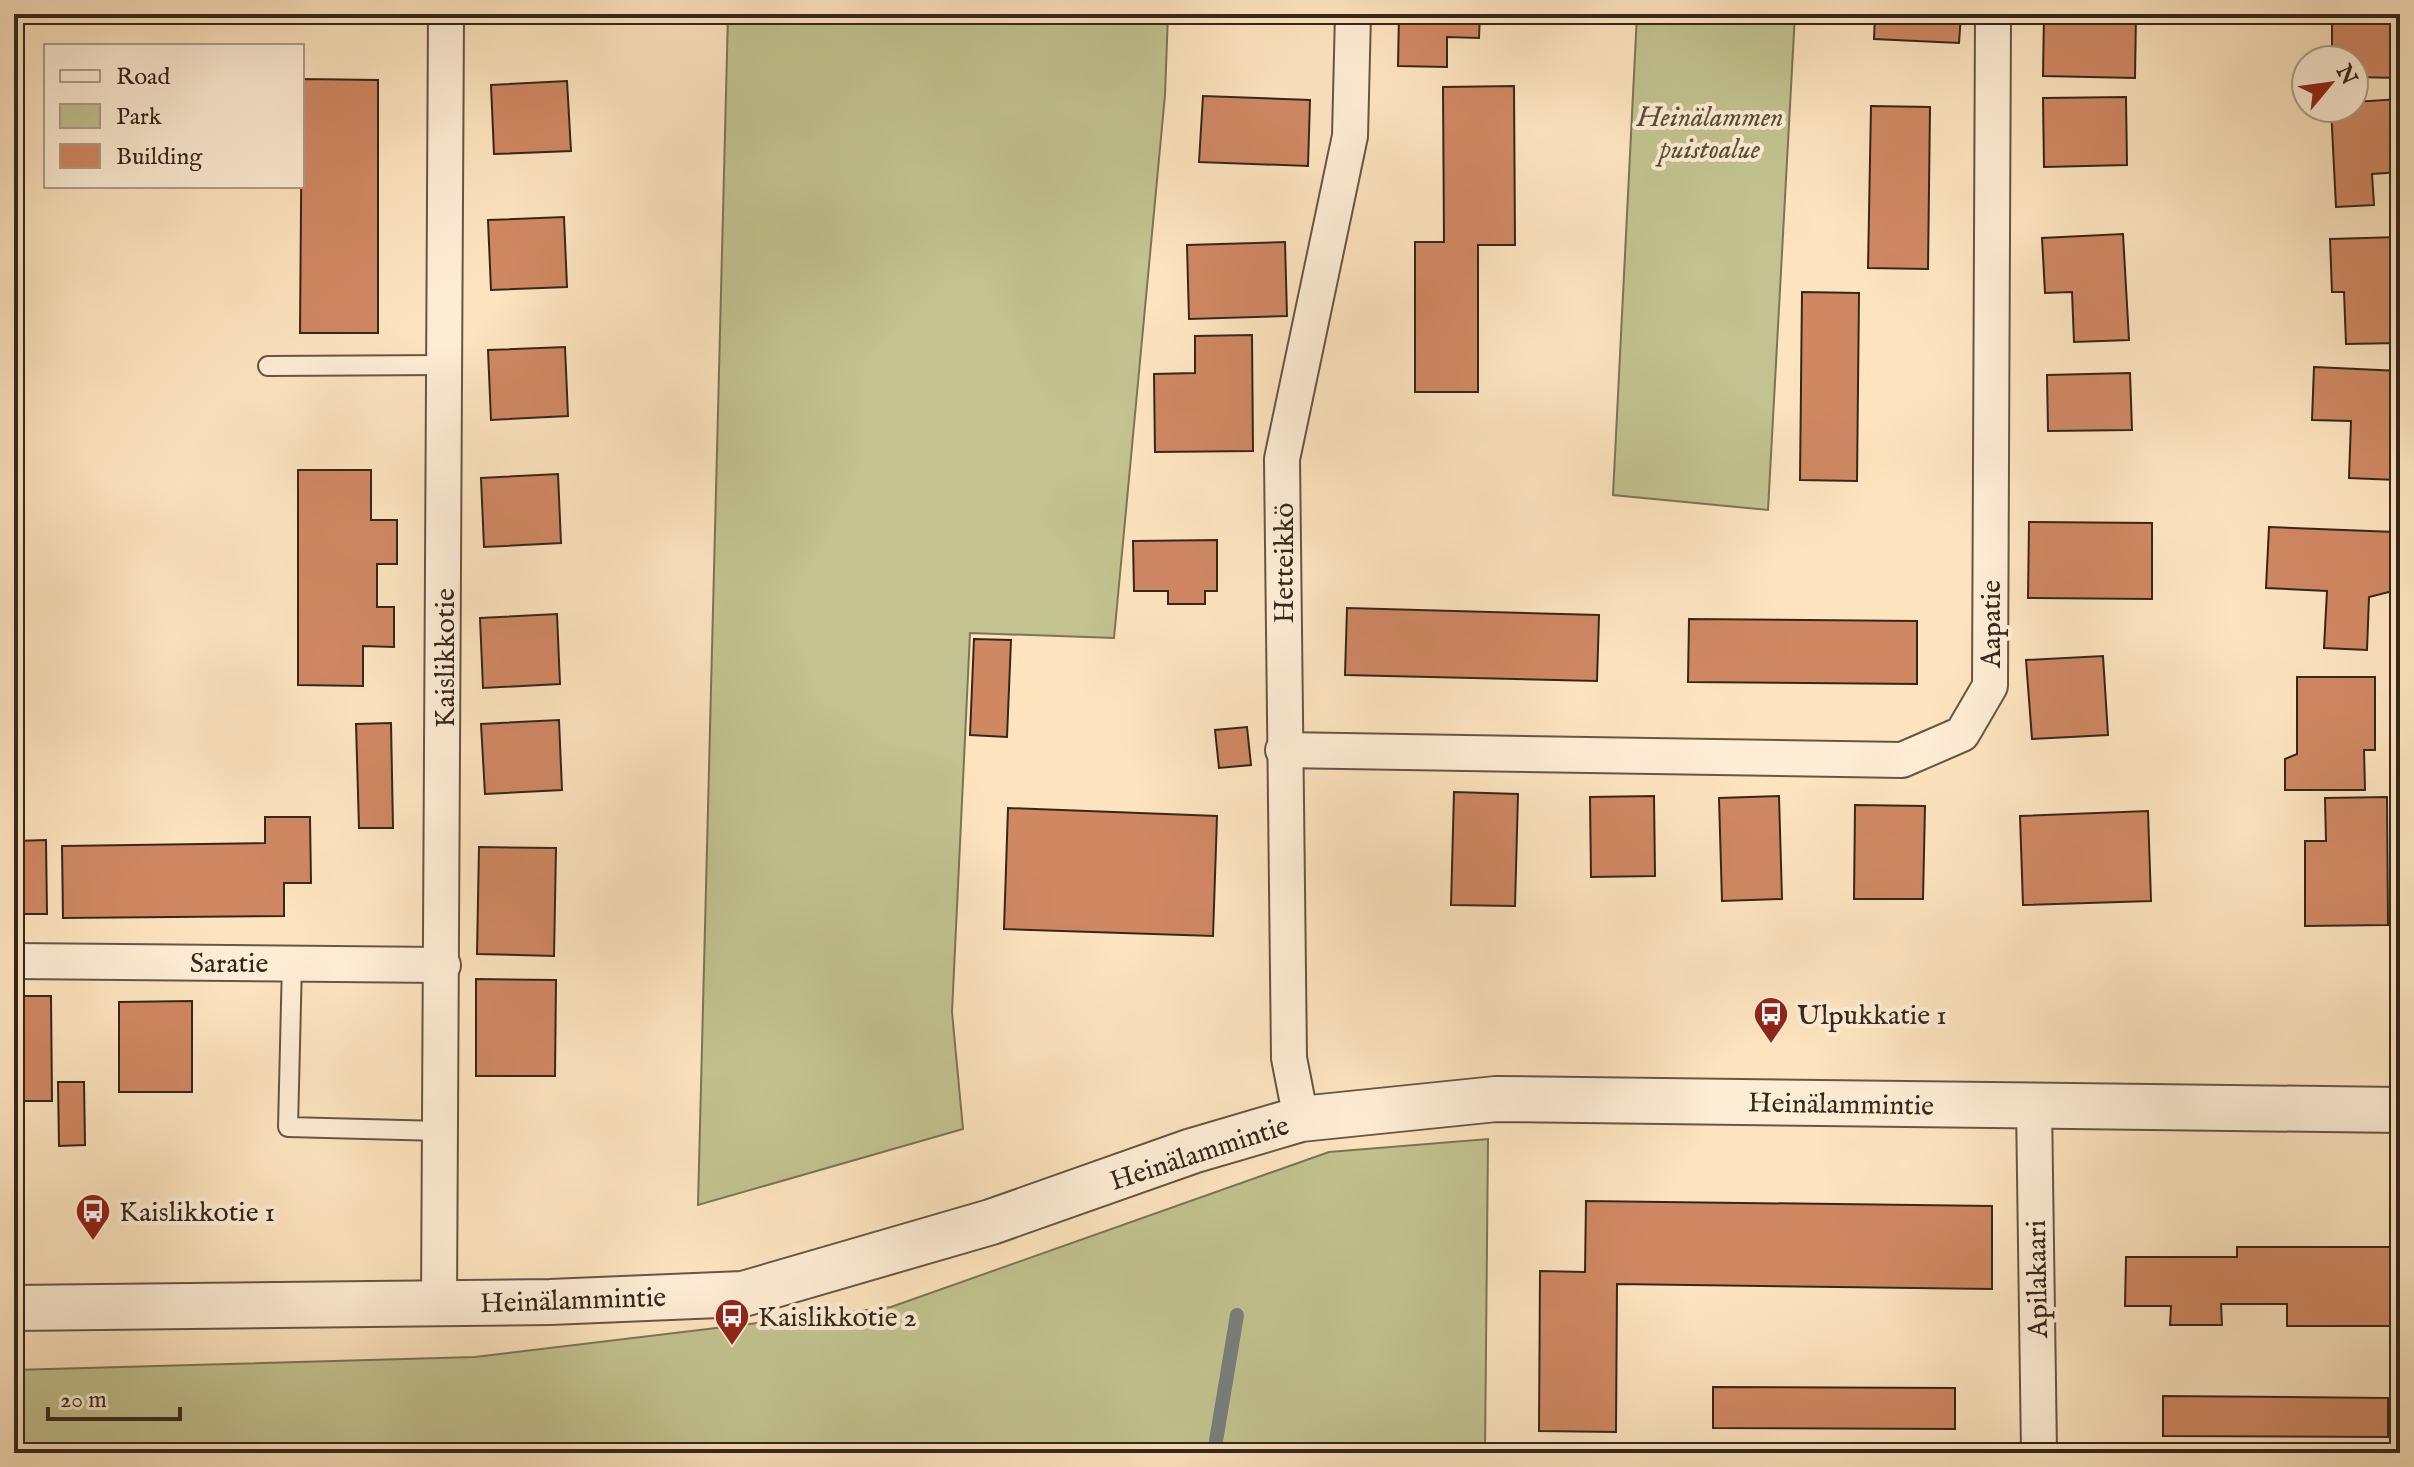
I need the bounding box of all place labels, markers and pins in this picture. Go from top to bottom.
bus stop icon: Ulpukkatie 1 [1752,995,1790,1045]
place label: Ulpukkatie 1 [1797,999,1947,1034]
bus stop icon: Kaislikkotie 1 [74,1192,112,1242]
place label: Kaislikkotie 1 [119,1196,275,1231]
bus stop icon: Kaislikkotie 2 [713,1297,751,1347]
place label: Kaislikkotie 2 [758,1301,917,1336]

